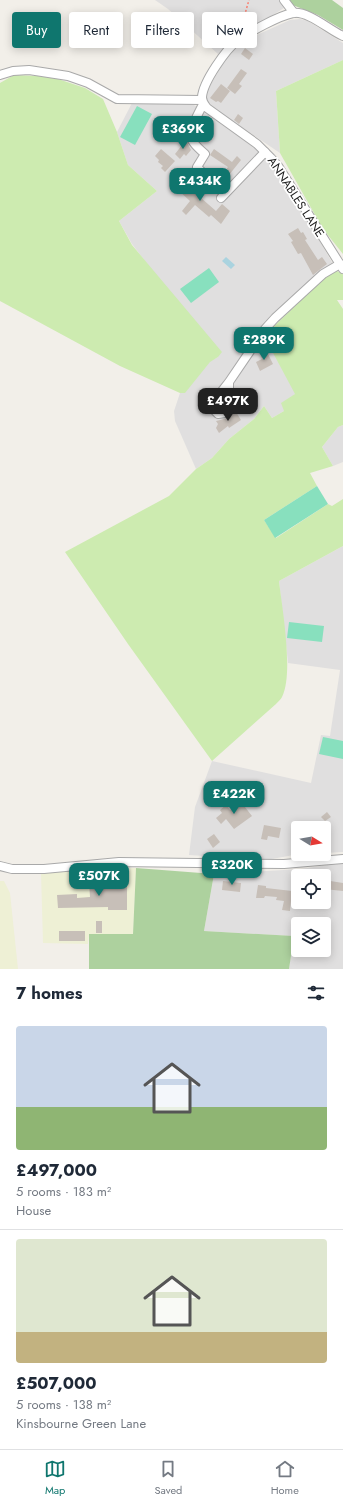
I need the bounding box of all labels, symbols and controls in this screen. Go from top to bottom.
chip: Buy [12,12,61,48]
chip: Rent [69,12,123,48]
chip: Filters [131,12,194,48]
chip: New [202,12,257,48]
pin: £369K [155,116,211,150]
text: £369K [162,119,204,138]
street label: ANNABLES LANE [263,153,329,241]
pin: £434K [172,168,228,202]
text: £434K [178,171,222,190]
pin: £289K [236,327,292,361]
text: £289K [243,330,285,349]
pin: £497K [200,388,256,422]
text: £497K [207,391,249,410]
pin: £422K [206,781,262,815]
text: £422K [212,784,256,803]
north arrow [291,821,331,861]
map controls [291,821,331,957]
pin: £320K [204,852,260,886]
text: £320K [211,855,253,874]
pin: £507K [71,863,127,897]
text: £507K [78,866,120,885]
button: locate [291,869,331,909]
button: layers [291,917,331,957]
text: 7 homes [16,981,83,1005]
icon: filters [305,982,327,1004]
icon: home [136,1052,208,1124]
text: £497,000 [16,1158,97,1182]
text: 5 rooms · 183 m² [16,1182,111,1201]
text: House [16,1201,51,1220]
icon: home [136,1265,208,1337]
text: £507,000 [16,1371,96,1395]
text: 5 rooms · 138 m² [16,1395,111,1414]
text: Kinsbourne Green Lane [16,1414,146,1433]
tab: Map [44,1458,66,1498]
tab: Saved [154,1458,182,1498]
tab: Home [271,1458,299,1498]

